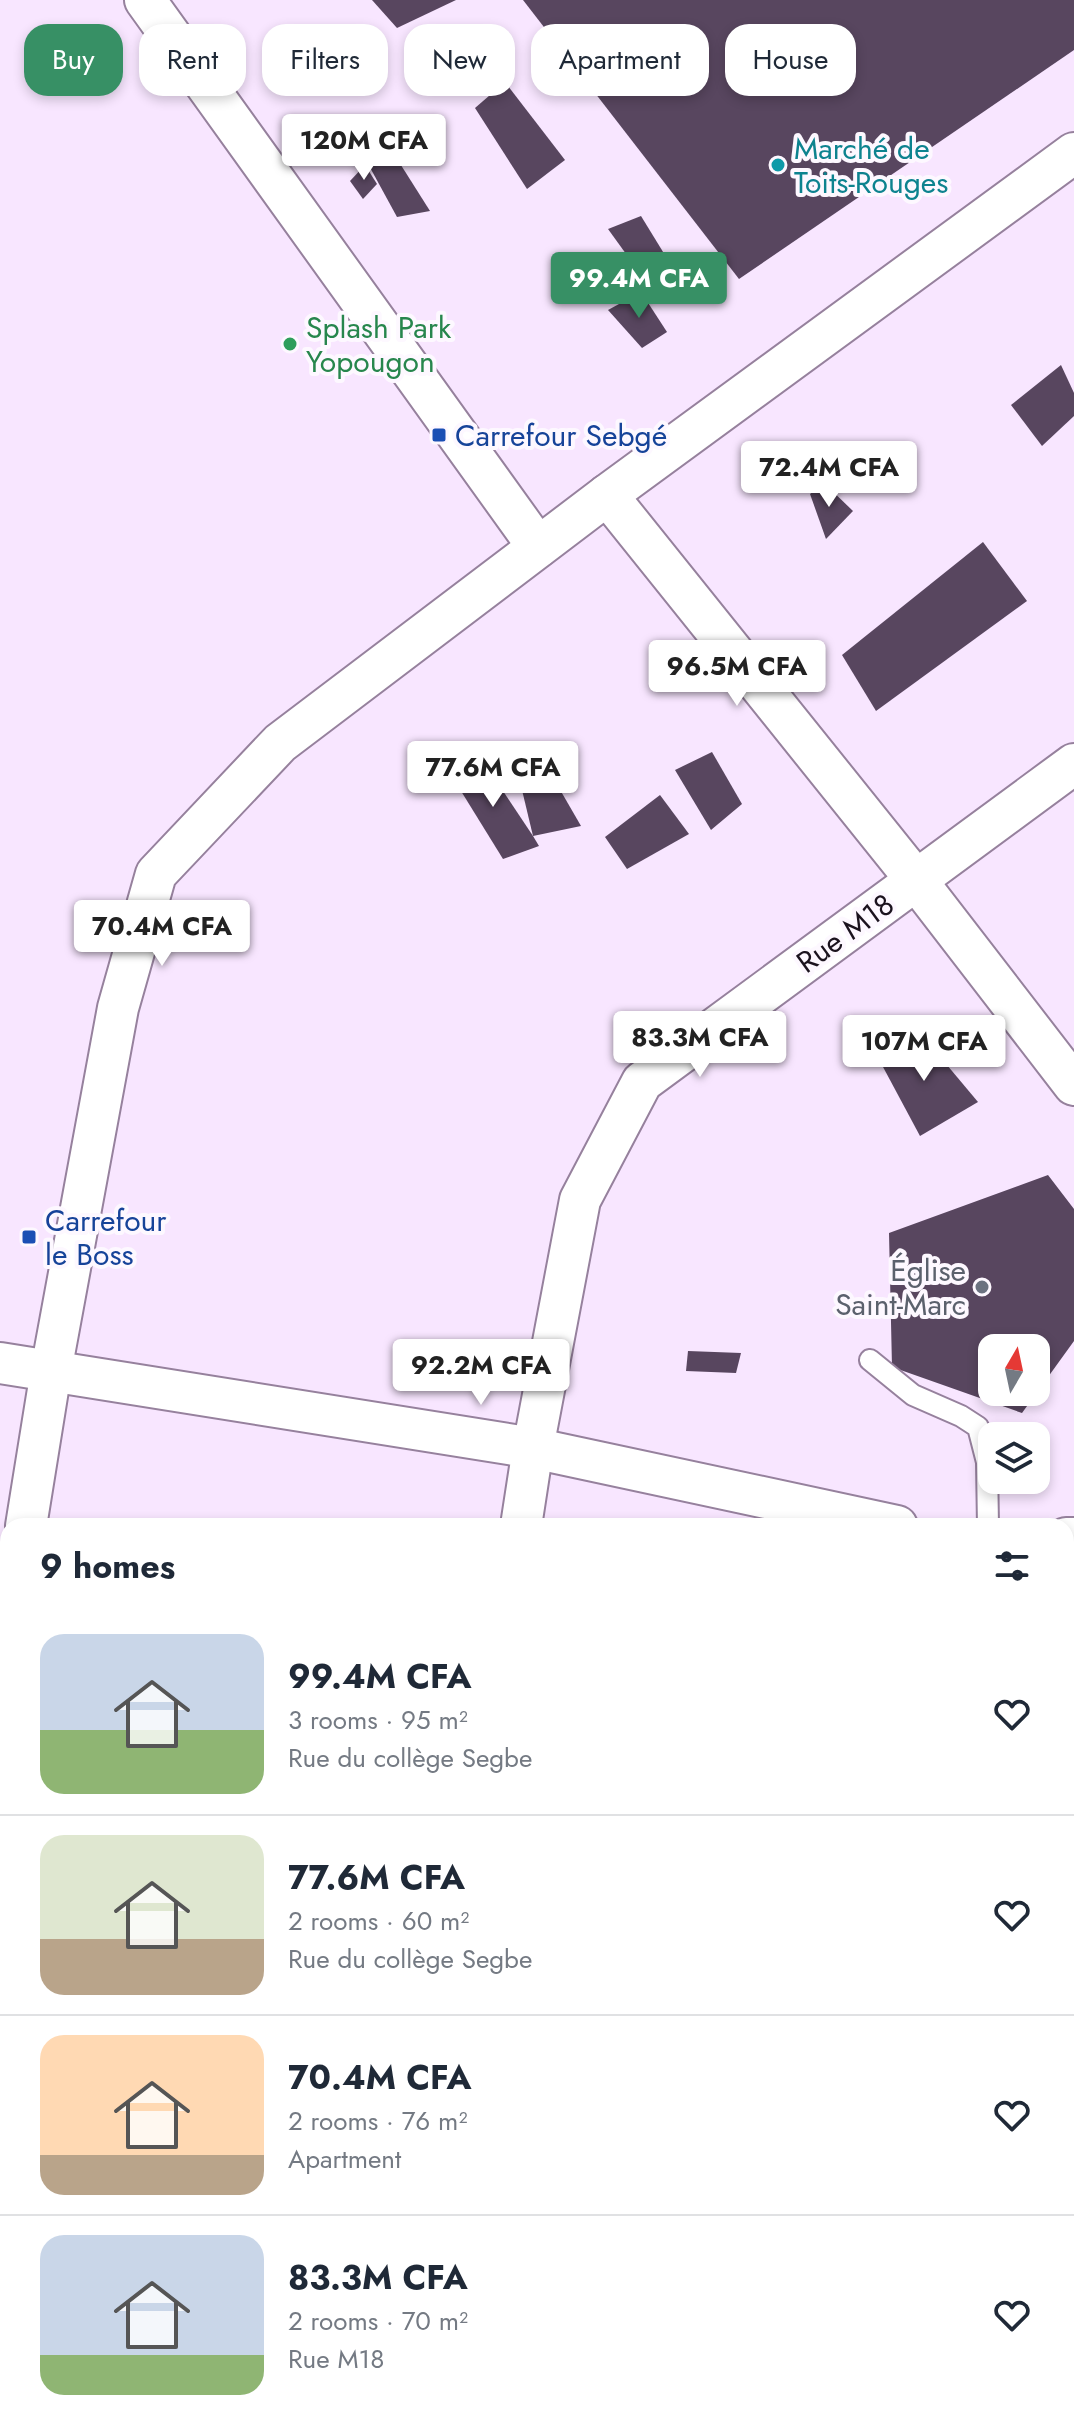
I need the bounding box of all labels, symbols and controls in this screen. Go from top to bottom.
chip: Buy [24,24,123,96]
chip: Rent [139,24,246,96]
chip: Filters [262,24,388,96]
chip: New [404,24,515,96]
chip: Apartment [531,24,709,96]
chip: House [725,24,856,96]
pin: 120M CFA [281,114,447,182]
text: 120M CFA [300,121,428,159]
place label: Marché de Toits-Rouges [794,127,948,204]
marker: Marché de Toits-Rouges [769,156,787,174]
pin: 99.4M CFA [547,252,731,320]
text: 99.4M CFA [569,259,709,297]
place label: Splash Park Yopougon [306,306,452,383]
marker: Splash Park Yopougon [281,335,299,353]
place label: Carrefour Sebgé [455,414,667,457]
marker: Carrefour Sebgé [430,426,448,444]
pin: 72.4M CFA [737,441,921,509]
text: 72.4M CFA [759,448,899,486]
pin: 96.5M CFA [645,640,829,708]
text: 96.5M CFA [667,647,807,685]
pin: 77.6M CFA [401,741,585,809]
text: 77.6M CFA [425,748,561,786]
street label: Rue M18 [787,883,903,983]
pin: 70.4M CFA [70,900,254,968]
text: 70.4M CFA [92,907,232,945]
pin: 83.3M CFA [608,1011,792,1079]
pin: 107M CFA [841,1015,1007,1083]
text: 83.3M CFA [631,1018,769,1056]
text: 107M CFA [861,1022,987,1060]
place label: Carrefour le Boss [45,1199,167,1276]
marker: Carrefour le Boss [20,1228,38,1246]
place label: Église Saint-Marc [835,1249,966,1326]
marker: Église Saint-Marc [973,1278,991,1296]
north arrow [978,1334,1050,1406]
map controls [978,1334,1050,1494]
pin: 92.2M CFA [389,1339,573,1407]
text: 92.2M CFA [411,1346,551,1384]
button: layers [978,1422,1050,1494]
text: 9 homes [40,1542,175,1591]
icon: filters [990,1544,1034,1588]
text: 99.4M CFA [288,1652,472,1701]
icon: home [104,1666,200,1762]
icon: heart [990,1692,1034,1736]
text: 3 rooms · 95 m² [288,1701,468,1739]
text: Rue du collège Segbe [288,1739,532,1777]
text: 77.6M CFA [288,1853,465,1902]
icon: home [104,1867,200,1963]
icon: heart [990,1893,1034,1937]
text: 2 rooms · 60 m² [288,1902,469,1940]
text: Rue du collège Segbe [288,1940,532,1978]
text: 70.4M CFA [288,2053,471,2102]
icon: home [104,2067,200,2163]
icon: heart [990,2093,1034,2137]
text: 2 rooms · 76 m² [288,2102,467,2140]
text: Apartment [288,2140,401,2178]
text: 83.3M CFA [288,2253,468,2302]
icon: home [104,2267,200,2363]
icon: heart [990,2293,1034,2337]
text: 2 rooms · 70 m² [288,2302,468,2340]
text: Rue M18 [288,2340,384,2378]

